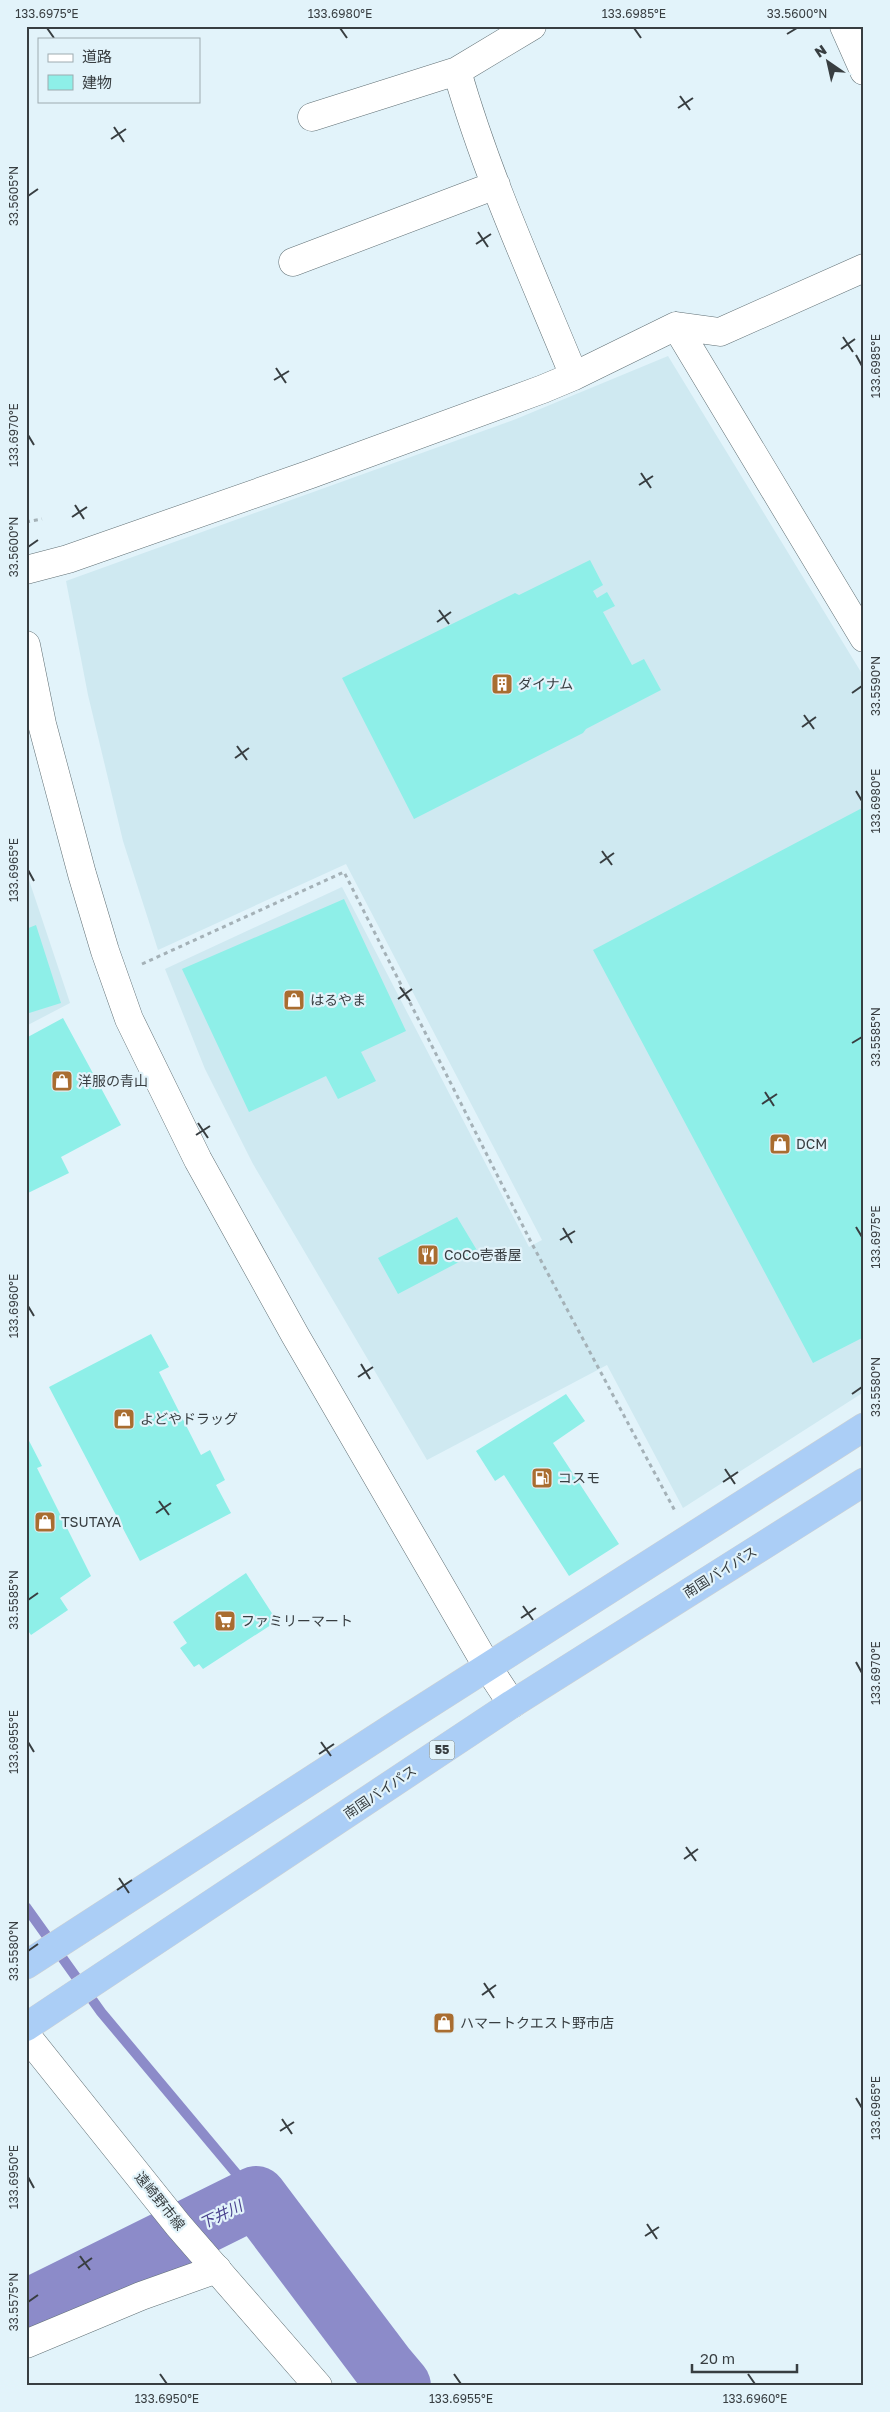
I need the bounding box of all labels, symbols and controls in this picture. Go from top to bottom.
text: 133.6975°E [15,6,79,21]
text: 133.6980°E [308,6,372,21]
text: 133.6985°E [602,6,666,21]
text: 33.5600°N [767,6,827,21]
legend [38,38,200,102]
north arrow [802,38,852,88]
text: N [811,41,830,61]
text: 道路 [82,47,112,65]
text: 建物 [82,73,112,91]
text: 33.5605°N [6,166,21,226]
text: 133.6985°E [868,334,883,398]
text: 133.6970°E [6,403,21,467]
text: 33.5600°N [6,517,21,577]
text: 33.5590°N [868,656,883,716]
building icon: ダイナム [490,672,514,696]
place label: ダイナム [518,675,573,692]
text: 133.6980°E [868,769,883,833]
text: 133.6965°E [6,838,21,902]
shop icon: はるやま [282,988,306,1012]
place label: はるやま [310,991,366,1008]
text: 33.5585°N [868,1007,883,1067]
shop icon: 洋服の青山 [50,1069,74,1093]
place label: 洋服の青山 [78,1072,148,1089]
shop icon: DCM [768,1132,792,1156]
place label: DCM [796,1135,827,1152]
text: 133.6975°E [868,1205,883,1269]
restaurant icon: CoCo壱番屋 [416,1243,440,1267]
place label: CoCo壱番屋 [444,1246,522,1263]
text: 133.6960°E [6,1274,21,1338]
text: 33.5580°N [868,1357,883,1417]
shop icon: よどやドラッグ [112,1407,136,1431]
place label: よどやドラッグ [140,1410,238,1427]
fuel station icon: コスモ [530,1466,554,1490]
place label: コスモ [558,1469,600,1486]
shop icon: TSUTAYA [33,1510,57,1534]
place label: TSUTAYA [61,1513,122,1530]
street label: 南国バイパス [680,1542,760,1601]
text: 33.5585°N [6,1570,21,1630]
supermarket icon: ファミリーマート [213,1609,237,1633]
place label: ファミリーマート [241,1612,353,1629]
text: 133.6970°E [868,1641,883,1705]
text: 133.6955°E [6,1710,21,1774]
road number: 55 [430,1740,454,1760]
street label: 南国バイパス [340,1761,419,1822]
text: 33.5580°N [6,1921,21,1981]
shop icon: ハマートクエスト野市店 [432,2011,456,2035]
place label: ハマートクエスト野市店 [460,2014,614,2031]
text: 133.6965°E [868,2076,883,2140]
text: 133.6950°E [6,2145,21,2209]
street label: 遠崎野市線 [132,2168,189,2233]
water label: 下井川 [196,2195,247,2232]
text: 33.5575°N [6,2273,21,2331]
scale bar [692,2342,798,2374]
text: 20 m [700,2349,735,2367]
text: 133.6950°E [135,2391,199,2406]
text: 133.6955°E [429,2391,493,2406]
text: 133.6960°E [723,2391,787,2406]

